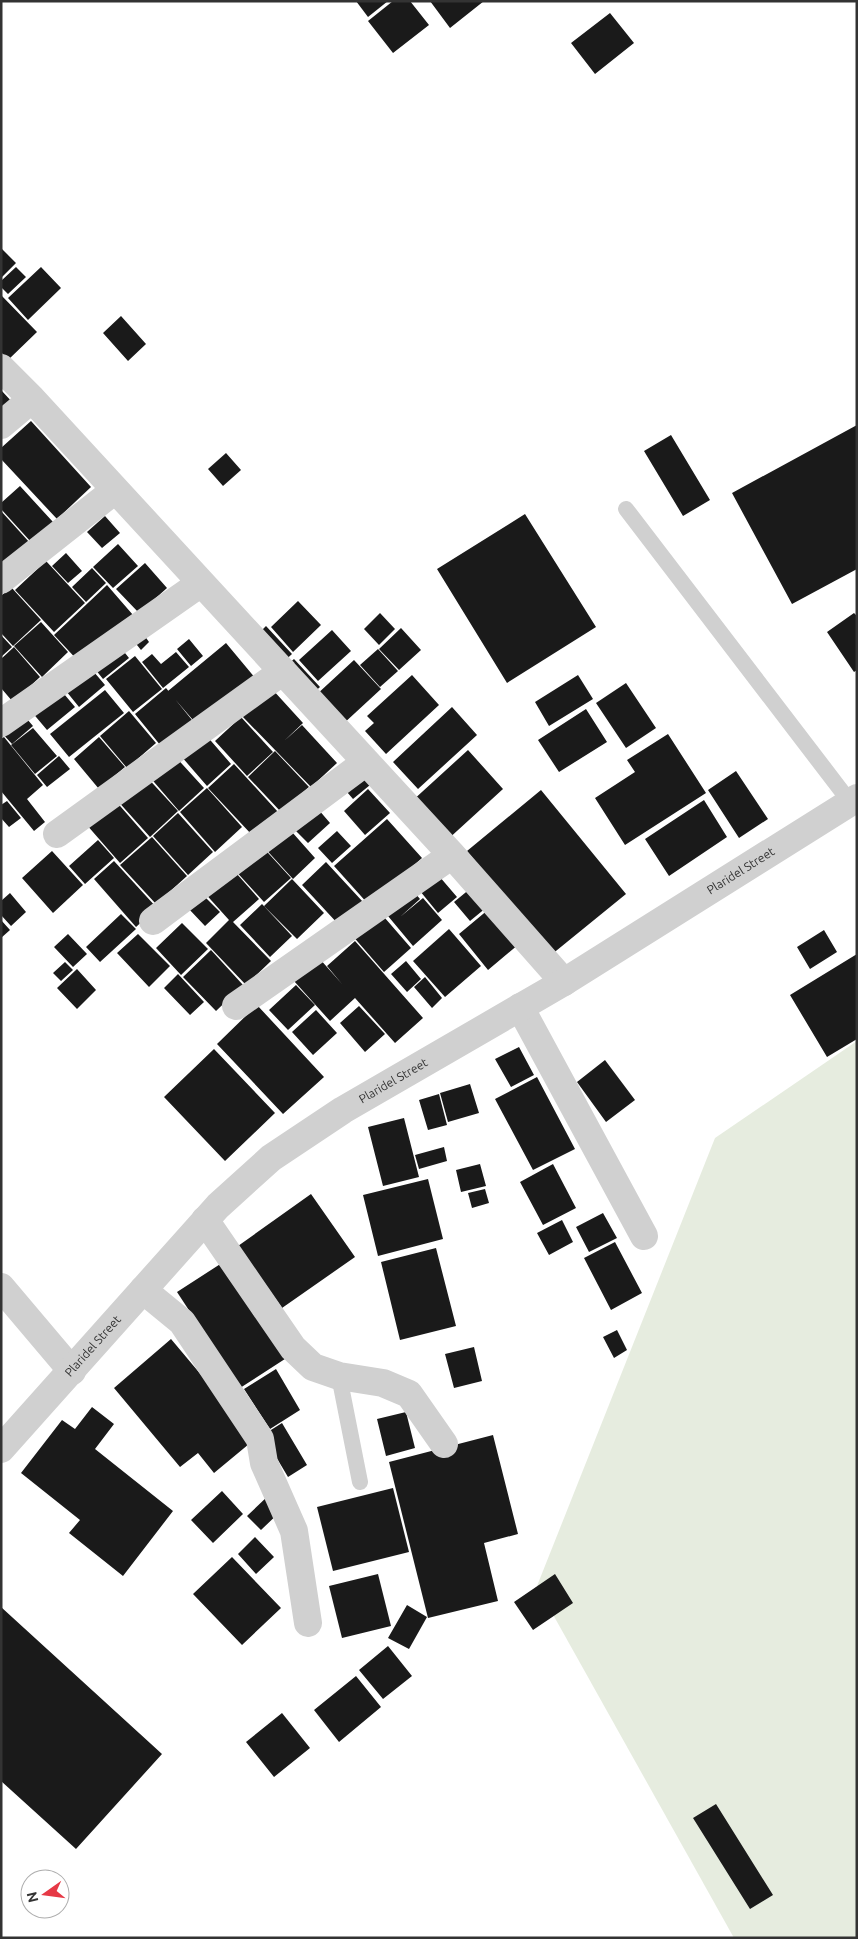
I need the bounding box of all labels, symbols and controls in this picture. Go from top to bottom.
street label: Plaridel Street [704,844,777,897]
street label: Plaridel Street [356,1055,430,1105]
street label: Plaridel Street [62,1312,123,1379]
north arrow [20,1869,70,1919]
text: N [23,1890,41,1904]

